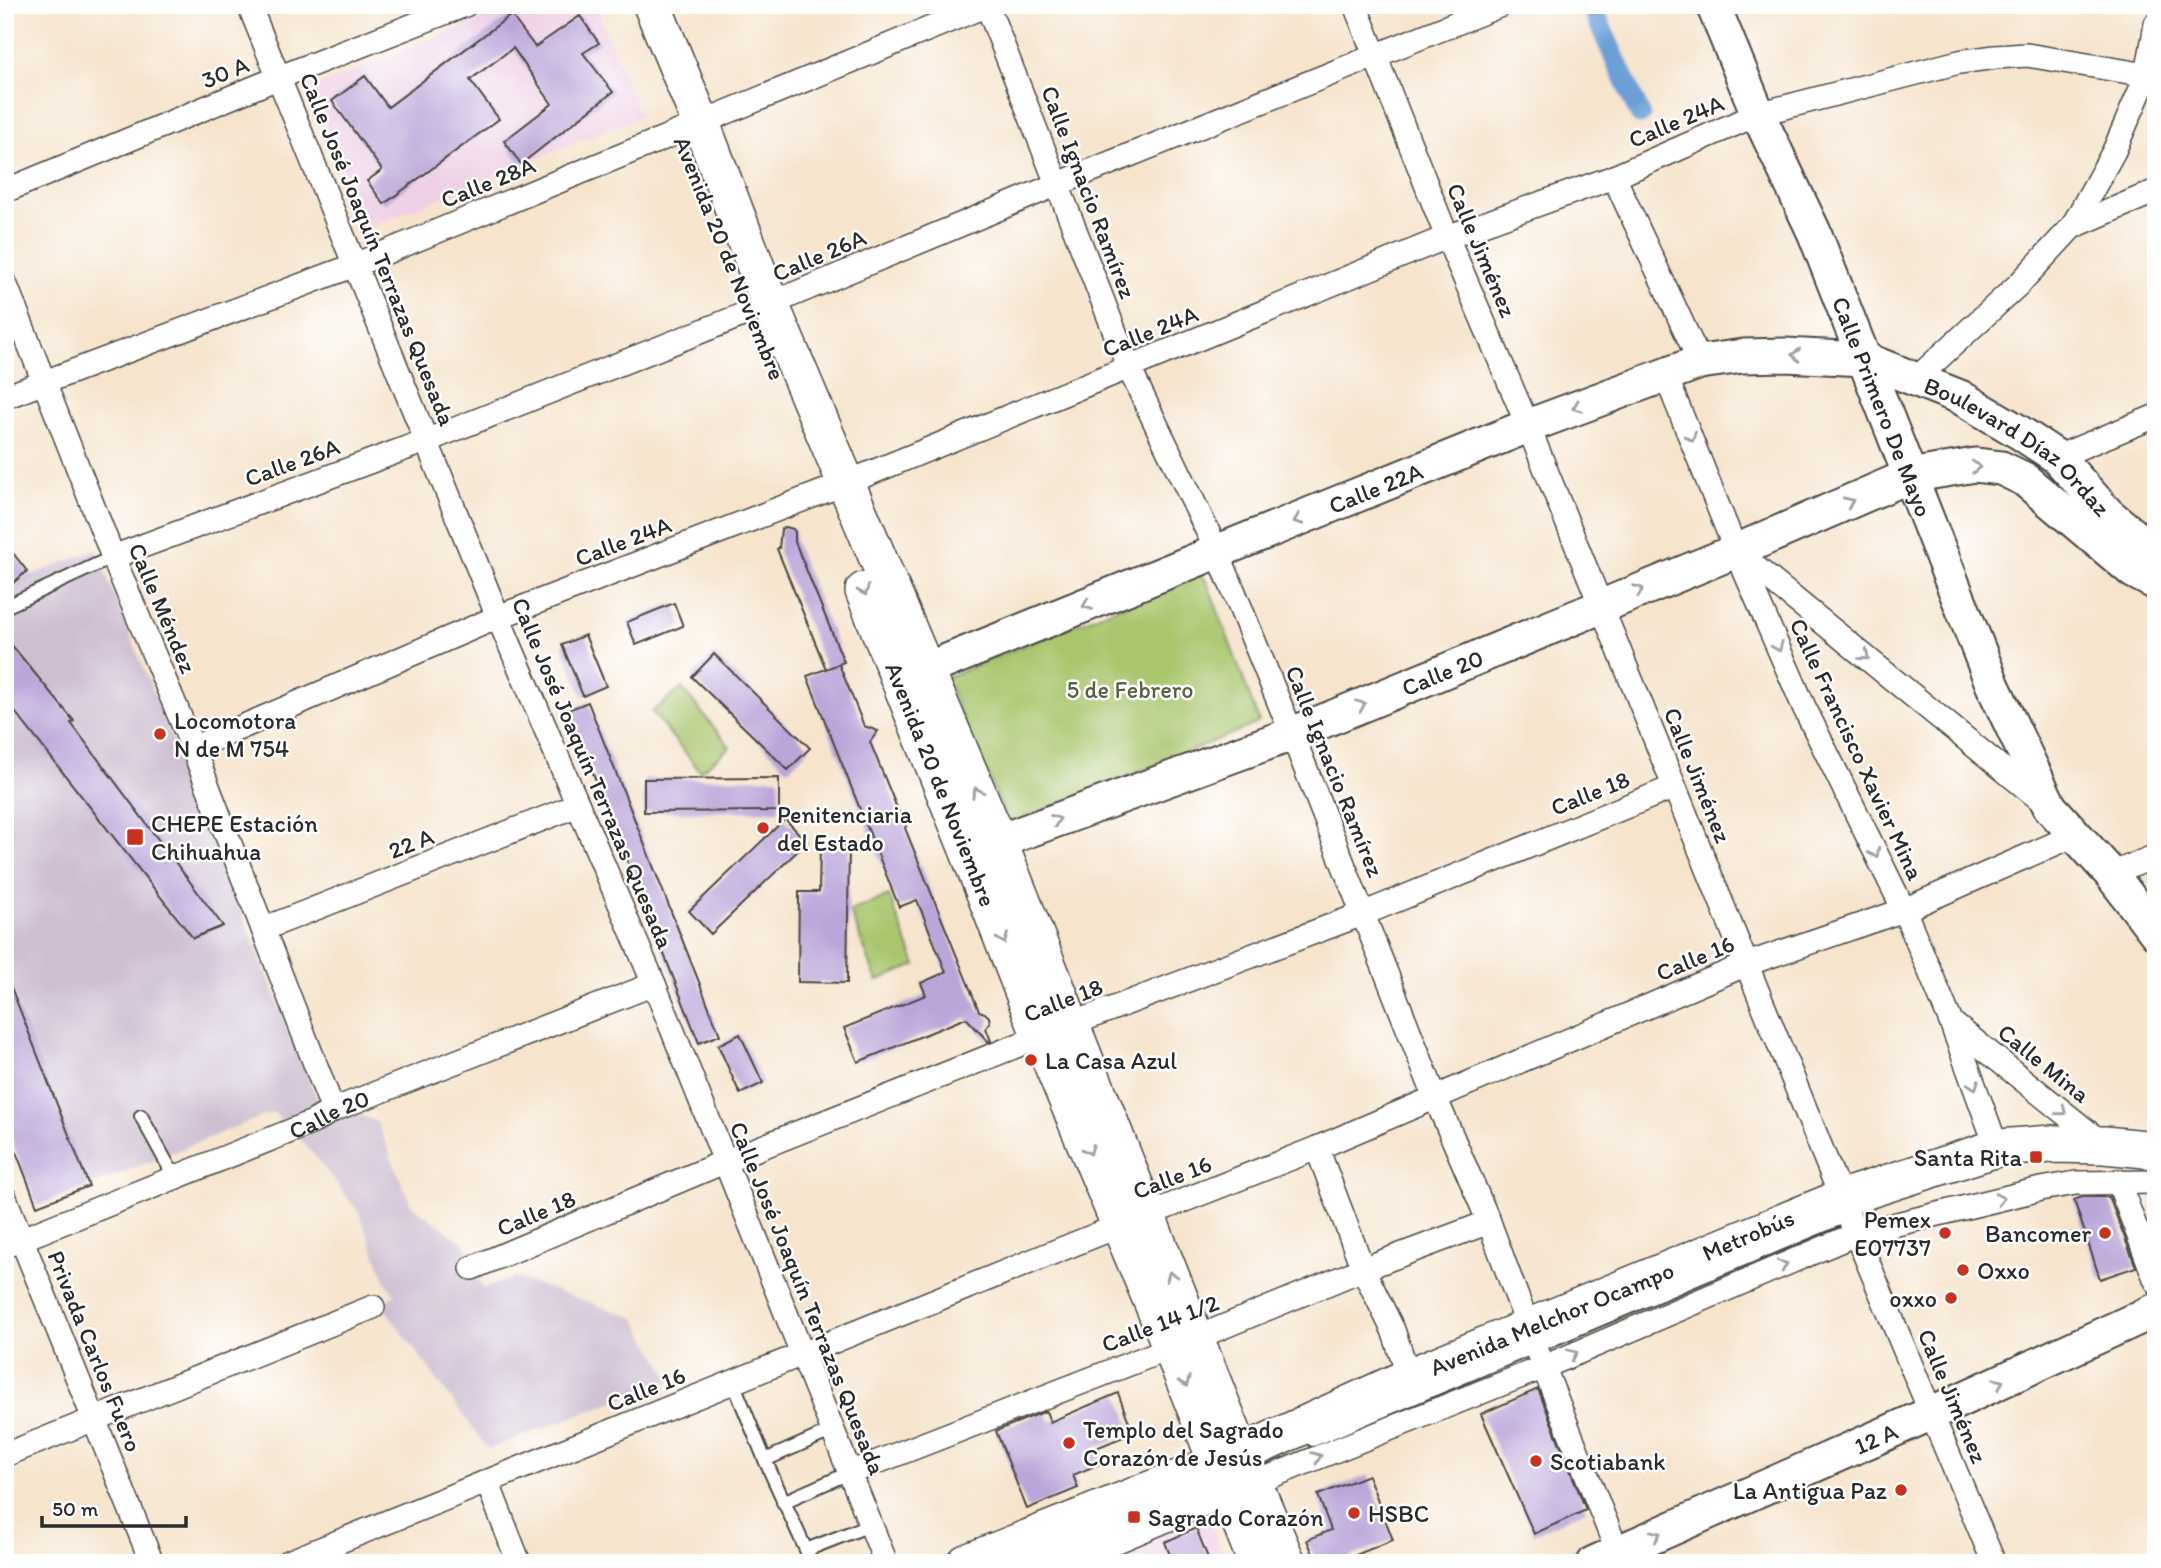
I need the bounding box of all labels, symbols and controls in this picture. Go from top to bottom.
street label: 30 A [197,49,253,95]
street label: Calle José Joaquín Terrazas Quesada [294,68,463,430]
street label: Calle Ignacio Ramírez [1035,82,1143,303]
street label: Calle 24A [1624,88,1728,154]
street label: Avenida 20 de Noviembre [668,132,792,384]
street label: Calle 28A [436,150,540,214]
street label: Calle Jiménez [1441,178,1523,322]
street label: Calle 26A [768,222,870,288]
street label: Calle Primero De Mayo [1826,292,1939,521]
street label: Calle 24A [1098,299,1202,363]
one-way arrow [1790,348,1801,363]
street label: Boulevard Díaz Ordaz [1920,370,2117,522]
one-way arrow [1571,399,1583,413]
street label: Calle 26A [241,431,343,493]
one-way arrow [1682,431,1696,443]
street label: Calle 22A [1324,456,1427,520]
one-way arrow [1971,459,1982,474]
one-way arrow [1841,496,1854,510]
street label: Calle 24A [571,509,675,573]
one-way arrow [1293,512,1305,526]
street label: Calle Méndez [123,539,203,677]
one-way arrow [856,584,870,597]
one-way arrow [1632,584,1644,598]
street label: Calle José Joaquín Terrazas Quesada [506,593,681,953]
one-way arrow [1082,597,1094,611]
street label: Calle Francisco Xavier Mina [1784,614,1931,885]
one-way arrow [1770,640,1784,652]
street label: Calle 20 [1397,642,1487,702]
one-way arrow [1856,648,1869,660]
street label: Avenida 20 de Noviembre [880,658,1003,910]
street label: Calle Ignacio Ramírez [1279,661,1391,881]
park label: 5 de Febrero [1066,675,1194,704]
one-way arrow [1353,699,1366,713]
street label: Calle Jiménez [1658,703,1738,847]
place label: Locomotora N de M 754 [174,706,296,763]
marker: Locomotora N de M 754 [152,726,168,742]
street label: Calle 18 [1546,764,1634,822]
one-way arrow [971,787,985,800]
place label: Penitenciaria del Estado [777,800,913,857]
place label: CHEPE Estación Chihuahua [151,809,318,866]
one-way arrow [1050,814,1062,828]
marker: Penitenciaria del Estado [755,820,771,836]
street label: 22 A [384,821,438,865]
marker: CHEPE Estación Chihuahua [125,827,145,847]
one-way arrow [1866,846,1880,858]
street label: Calle 16 [1652,929,1738,987]
one-way arrow [994,933,1008,945]
street label: Calle 18 [1019,972,1107,1028]
street label: Calle Mina [1992,1017,2096,1109]
place label: La Casa Azul [1045,1046,1177,1075]
marker: La Casa Azul [1023,1052,1039,1068]
one-way arrow [1966,1078,1980,1090]
street label: Calle 20 [284,1083,373,1145]
one-way arrow [2055,1102,2067,1115]
street label: Calle José Joaquín Terrazas Quesada [724,1117,893,1479]
one-way arrow [1080,1143,1094,1155]
place label: Santa Rita [1914,1143,2022,1172]
street label: Calle 16 [1128,1149,1216,1205]
marker: Santa Rita [2028,1149,2044,1165]
street label: Calle 18 [492,1184,580,1242]
one-way arrow [1994,1193,2006,1207]
street label: Metrobús [1698,1203,1798,1267]
place label: Pemex E07737 [1854,1205,1931,1262]
place label: Bancomer [1985,1219,2091,1248]
marker: Pemex E07737 [1937,1225,1953,1241]
marker: Bancomer [2097,1225,2113,1241]
street label: Privada Carlos Fuero [41,1246,149,1456]
street label: Avenida Melchor Ocampo [1425,1255,1678,1381]
place label: Oxxo [1977,1256,2030,1285]
one-way arrow [1775,1259,1788,1273]
marker: Oxxo [1955,1262,1971,1278]
one-way arrow [1165,1271,1179,1283]
place label: oxxo [1889,1284,1937,1313]
street label: Calle 14 1/2 [1097,1287,1223,1359]
marker: oxxo [1943,1290,1959,1306]
street label: Calle Jiménez [1912,1324,1994,1468]
one-way arrow [1566,1348,1579,1362]
street label: Calle 16 [602,1360,690,1418]
one-way arrow [1177,1376,1191,1388]
one-way arrow [1991,1377,2004,1391]
place label: Templo del Sagrado Corazón de Jesús [1083,1415,1284,1472]
street label: 12 A [1849,1416,1902,1460]
marker: Templo del Sagrado Corazón de Jesús [1061,1435,1077,1451]
place label: Scotiabank [1550,1447,1665,1476]
one-way arrow [1310,1452,1322,1466]
marker: Scotiabank [1528,1453,1544,1469]
place label: La Antigua Paz [1733,1476,1887,1505]
marker: La Antigua Paz [1893,1482,1909,1498]
scale bar [42,1484,186,1528]
text: 50 m [52,1496,99,1521]
place label: HSBC [1368,1499,1429,1528]
place label: Sagrado Corazón [1148,1503,1324,1532]
marker: HSBC [1346,1505,1362,1521]
marker: Sagrado Corazón [1126,1509,1142,1525]
one-way arrow [1649,1529,1662,1543]

